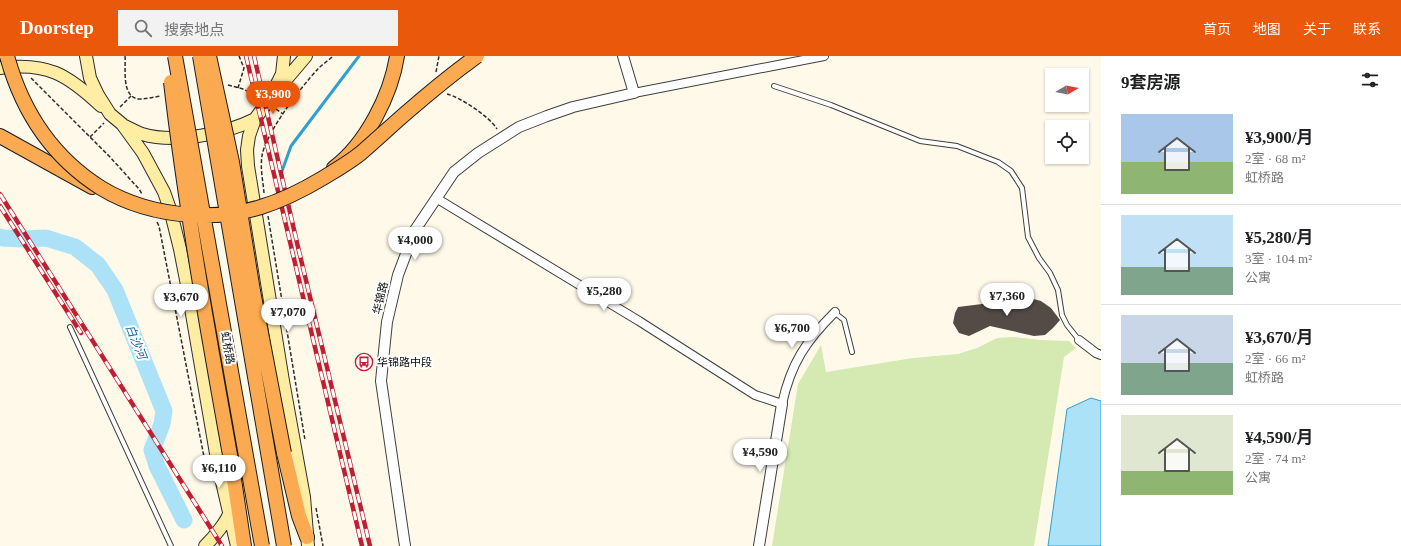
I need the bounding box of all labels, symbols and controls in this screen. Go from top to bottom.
search box [118,10,398,46]
text: Doorstep [20,17,94,38]
icon: search [132,17,154,39]
text: 搜索地点 [164,22,224,38]
text: 首页 [1203,22,1231,37]
text: 地图 [1253,22,1281,37]
text: 关于 [1303,22,1331,37]
text: 联系 [1353,22,1381,37]
north arrow [1045,68,1089,112]
map controls [1045,68,1089,164]
icon: filters [1359,69,1381,91]
text: 9套房源 [1121,73,1181,92]
pin: ¥3,900 [240,81,306,115]
text: ¥3,900 [255,86,291,101]
button: locate [1045,120,1089,164]
text: ¥3,900/月 [1245,128,1313,147]
icon: home [1153,130,1201,178]
text: 2室 · 68 m² [1245,151,1306,166]
text: 虹桥路 [1245,170,1284,185]
pin: ¥4,000 [382,227,448,261]
text: ¥5,280/月 [1245,228,1313,247]
icon: home [1153,231,1201,279]
text: ¥4,000 [397,232,433,247]
text: 3室 · 104 m² [1245,251,1312,266]
text: 公寓 [1245,270,1271,285]
pin: ¥5,280 [571,278,637,312]
street label: 华锦路 [370,281,390,315]
text: ¥5,280 [586,283,622,298]
pin: ¥7,360 [974,283,1040,317]
pin: ¥3,670 [148,284,214,318]
text: ¥7,360 [989,288,1025,303]
text: ¥3,670 [163,289,199,304]
pin: ¥7,070 [255,299,321,333]
text: ¥7,070 [270,304,306,319]
pin: ¥6,700 [759,315,825,349]
text: ¥6,700 [774,320,810,335]
water label: 白沙河 [123,323,150,363]
text: ¥3,670/月 [1245,328,1313,347]
street label: 虹桥路 [219,331,237,365]
icon: home [1153,331,1201,379]
text: 2室 · 66 m² [1245,351,1306,366]
bus stop icon: 华锦路中段 [354,352,374,372]
place label: 华锦路中段 [377,356,432,368]
text: 虹桥路 [1245,370,1284,385]
text: ¥4,590/月 [1245,428,1313,447]
icon: home [1153,431,1201,479]
pin: ¥4,590 [727,439,793,473]
text: ¥4,590 [742,444,778,459]
text: 2室 · 74 m² [1245,451,1306,466]
pin: ¥6,110 [186,455,252,489]
text: ¥6,110 [201,460,237,475]
text: 公寓 [1245,470,1271,485]

